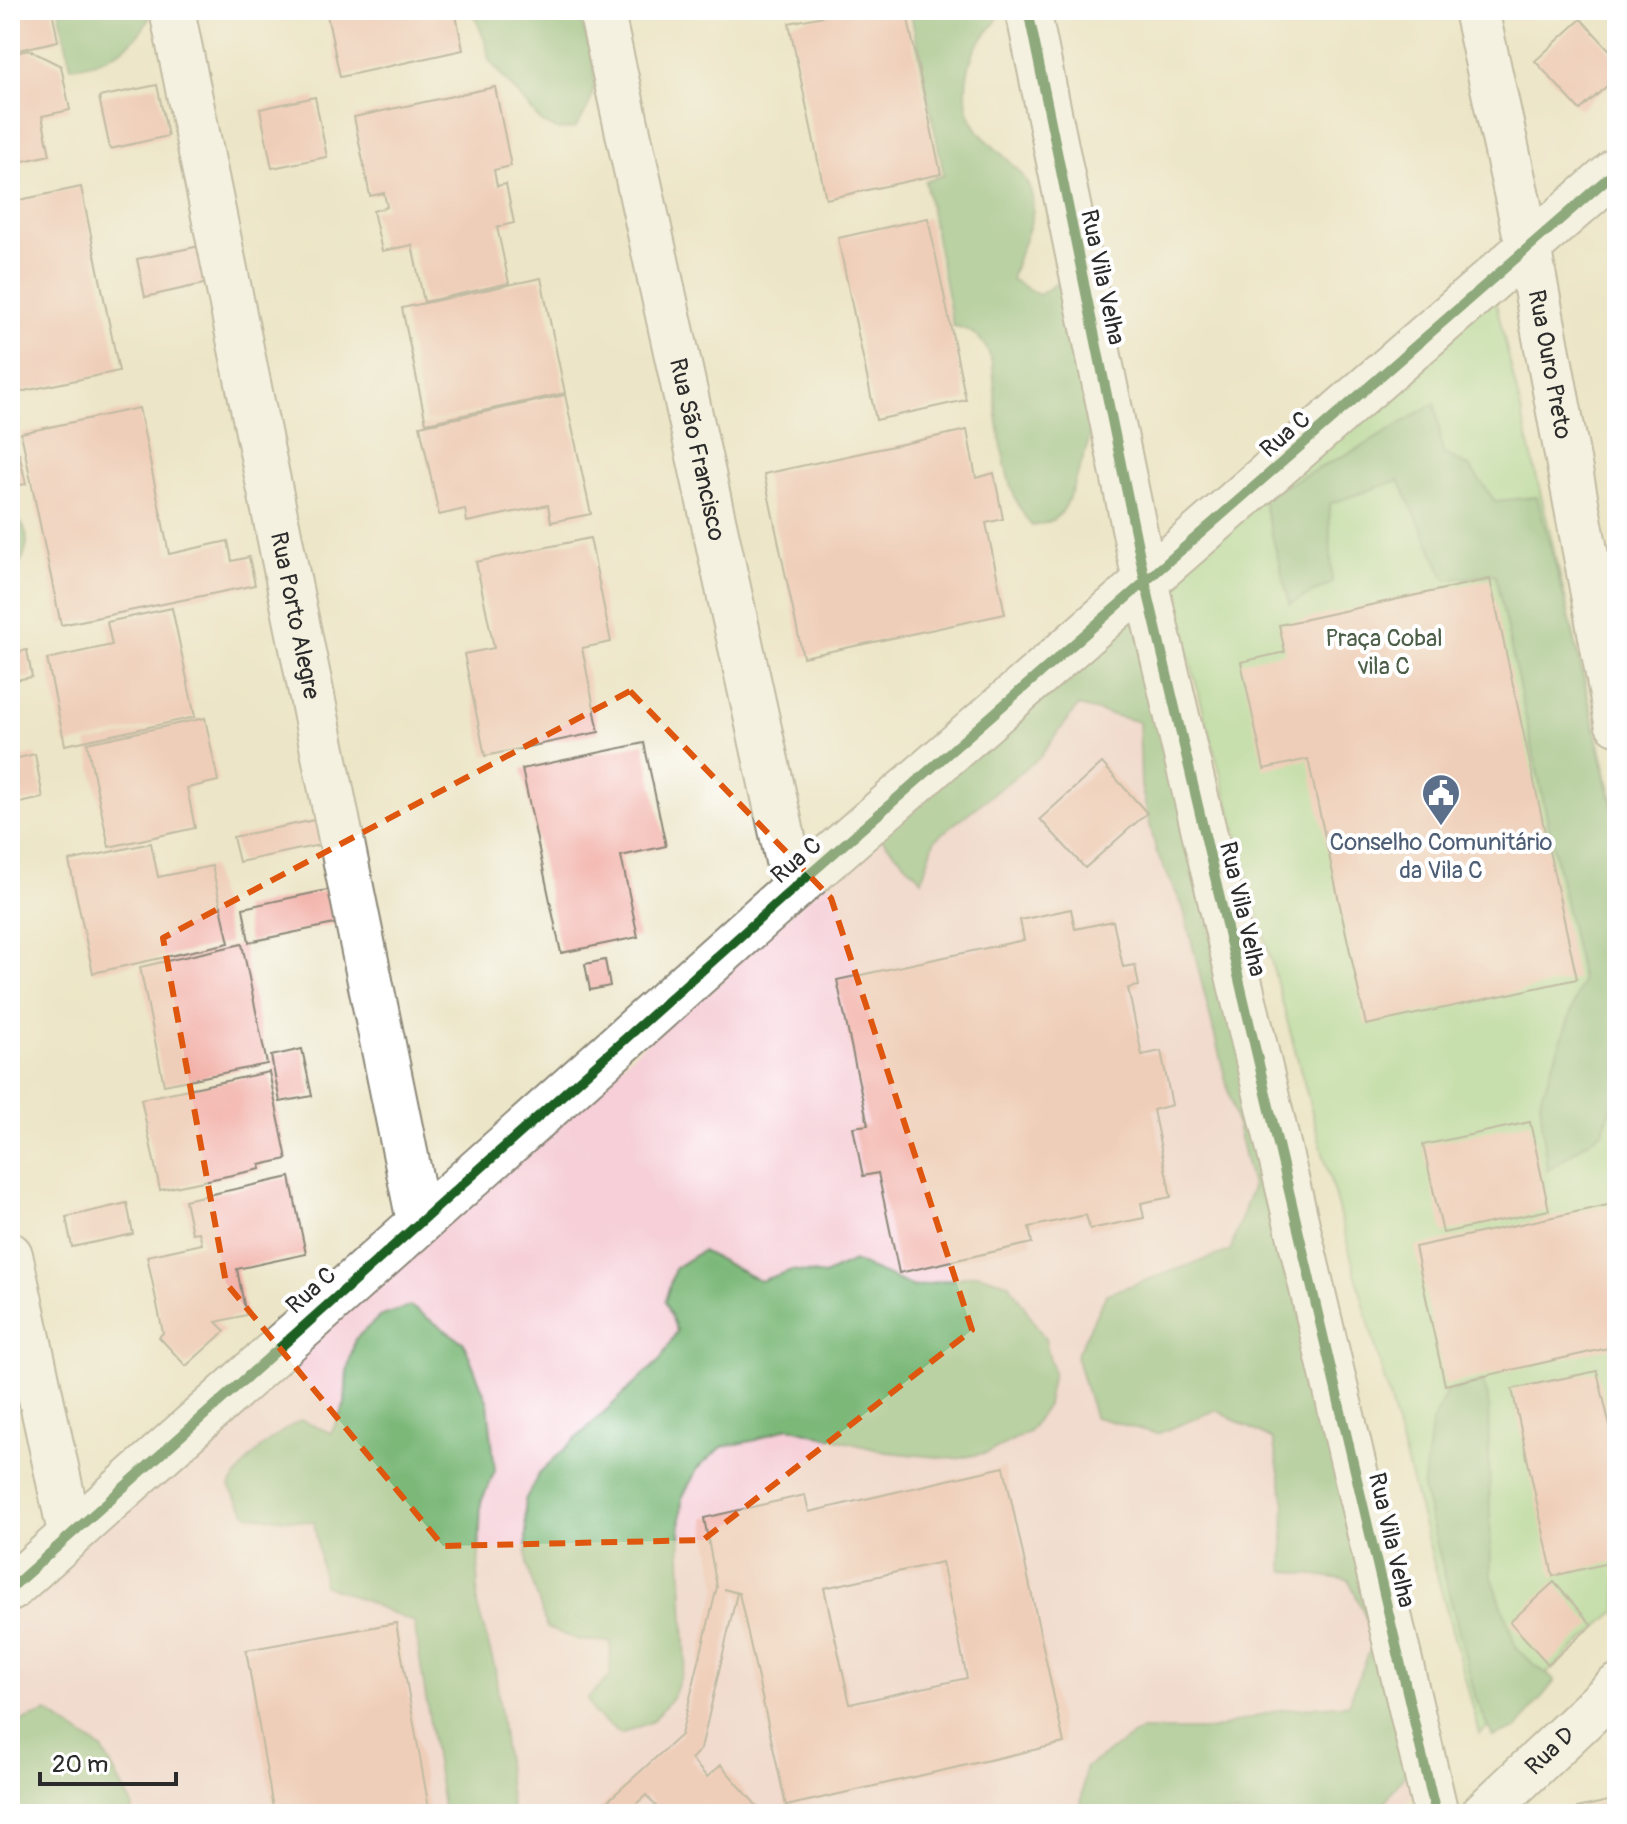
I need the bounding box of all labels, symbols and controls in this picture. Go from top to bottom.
street label: Rua Vila Velha [1074,207,1131,347]
street label: Rua Ouro Preto [1522,287,1578,441]
street label: Rua São Francisco [663,356,731,544]
street label: Rua C [1254,405,1316,464]
street label: Rua Porto Alegre [264,529,326,702]
park label: Praça Cobal vila C [1325,624,1443,681]
public building icon: Conselho Comunitário da Vila C [1420,772,1462,827]
place label: Conselho Comunitário da Vila C [1329,828,1553,885]
street label: Rua C [765,831,827,890]
street label: Rua Vila Velha [1213,839,1272,979]
street label: Rua C [280,1260,342,1320]
street label: Rua Vila Velha [1362,1470,1421,1610]
street label: Rua D [1519,1721,1581,1781]
scale bar [40,1736,176,1786]
text: 20 m [52,1750,108,1779]

